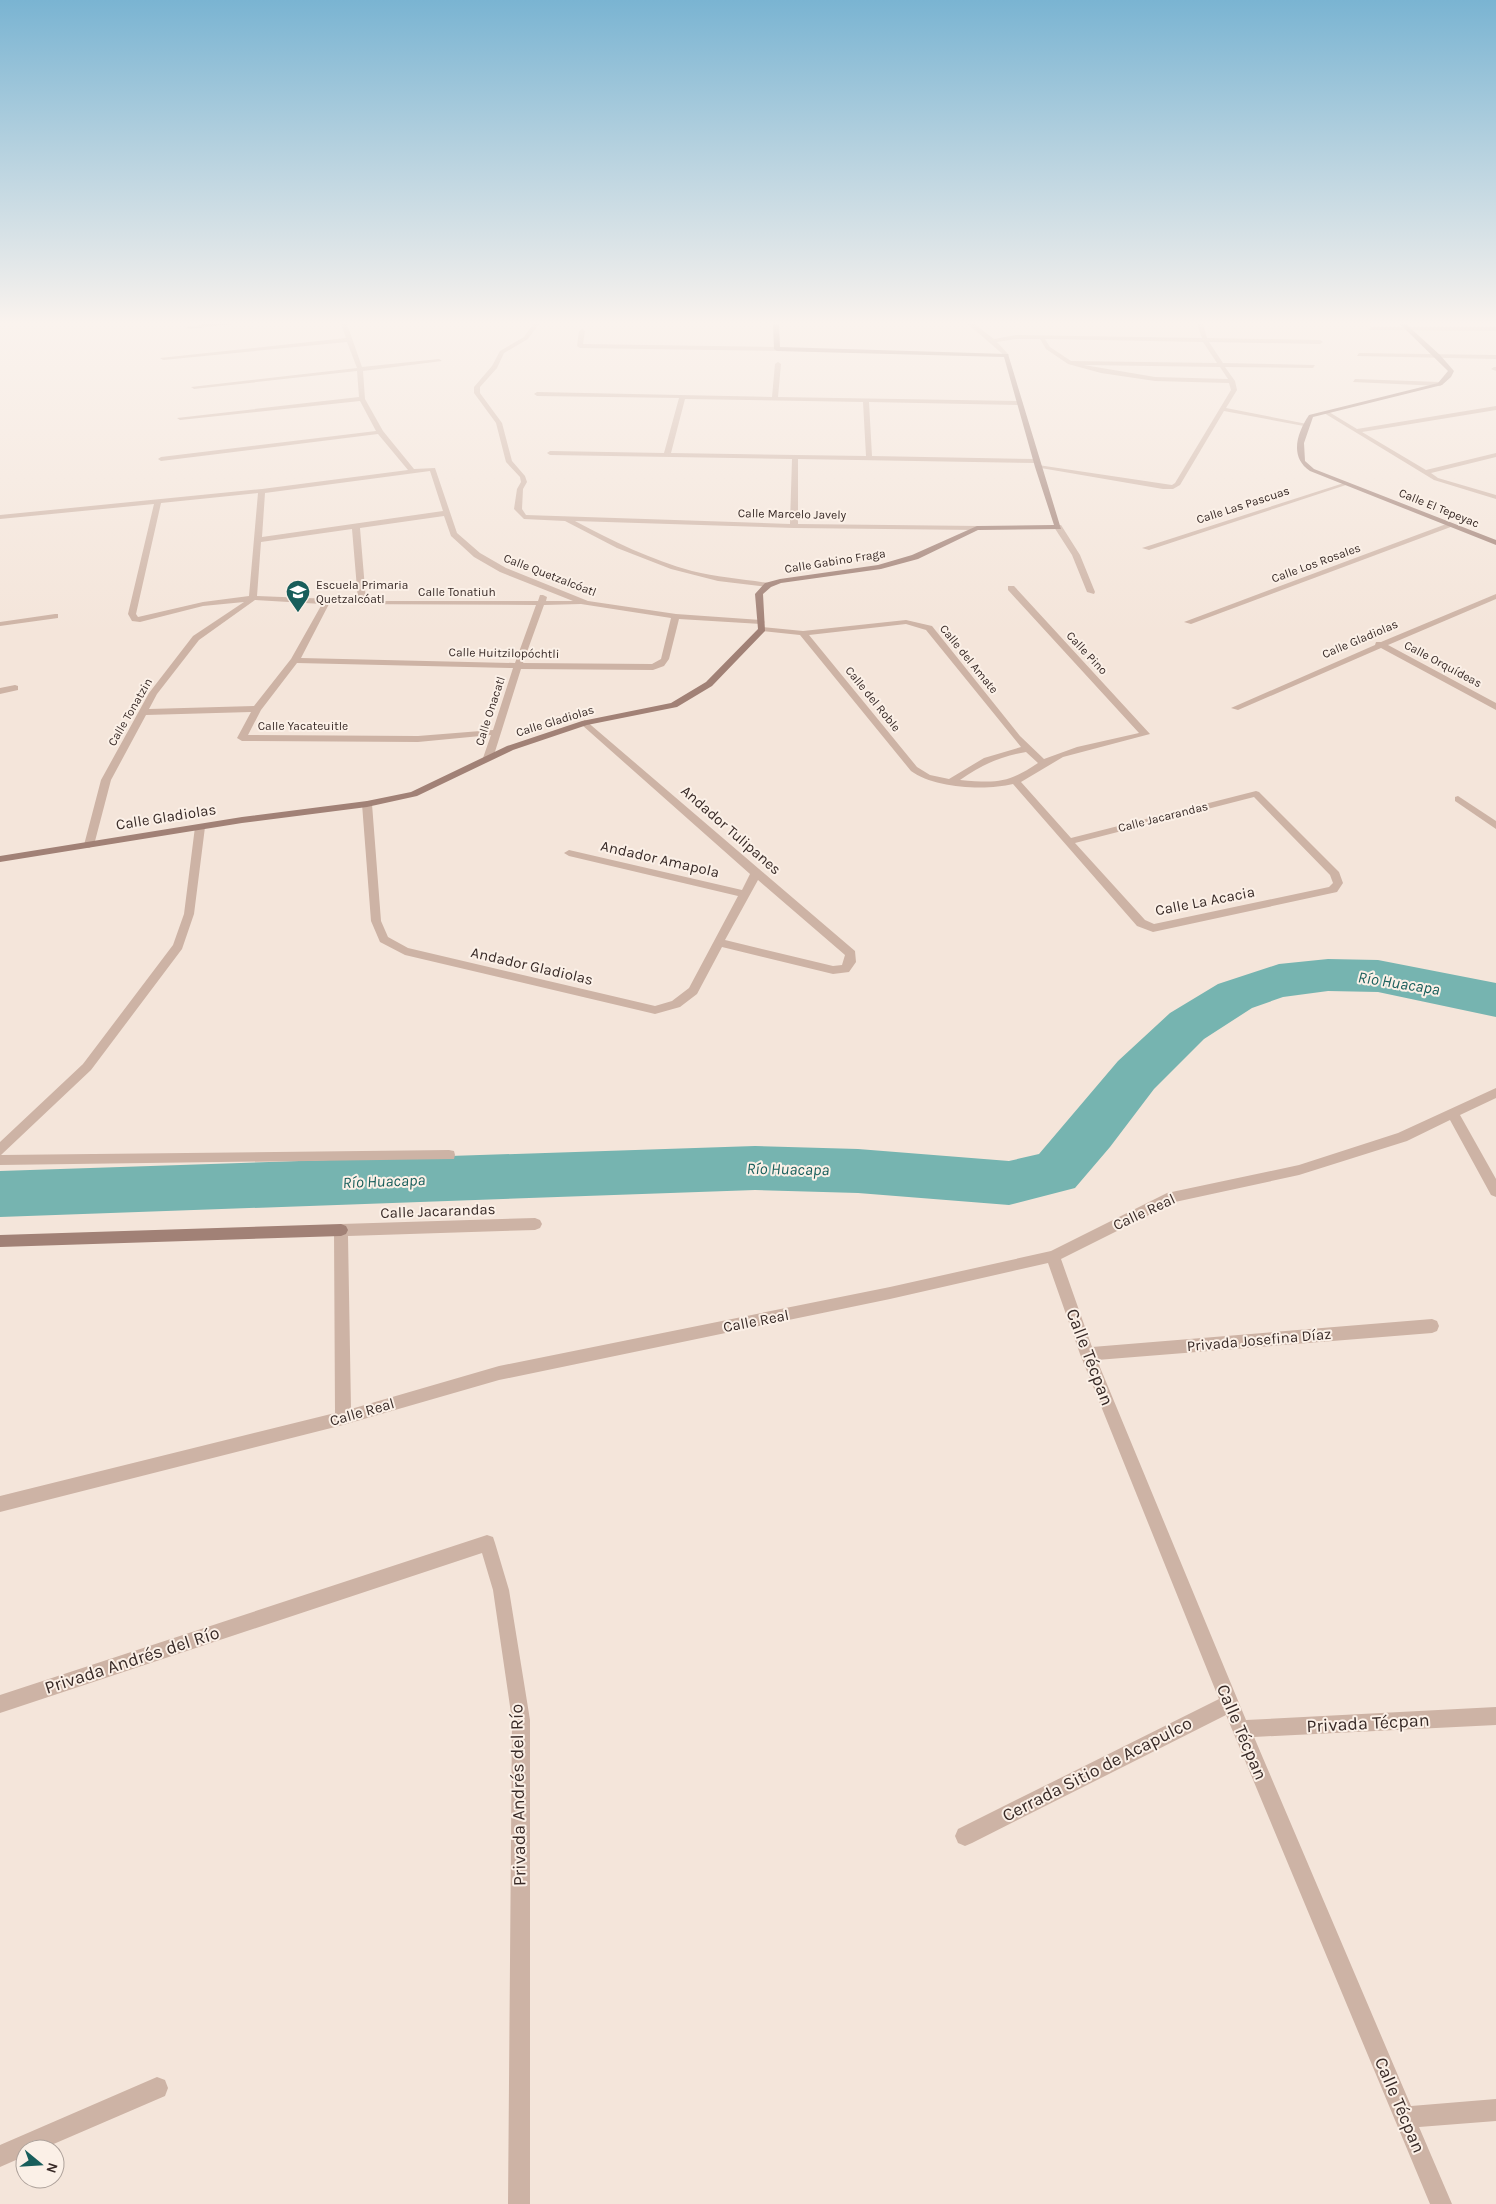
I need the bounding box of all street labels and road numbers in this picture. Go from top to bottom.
street label: Calle Las Pascuas [1195,483,1291,527]
street label: Calle El Tepeyac [1397,485,1481,531]
street label: Calle Marcelo Javely [738,506,847,522]
street label: Calle Los Rosales [1270,540,1362,586]
street label: Calle Gabino Fraga [784,546,886,576]
street label: Calle Quetzalcóatl [502,551,598,599]
street label: Calle Tonatiuh [418,585,496,599]
street label: Calle Gladiolas [1320,617,1400,661]
street label: Calle del Amate [937,622,1001,696]
street label: Calle Pino [1064,629,1110,677]
street label: Calle Orquídeas [1402,638,1484,690]
street label: Calle Huitzilopóchtli [449,645,559,661]
street label: Calle del Roble [842,664,904,734]
street label: Calle Onacatl [472,675,508,747]
street label: Calle Tonatzin [105,676,155,748]
street label: Calle Gladiolas [514,702,596,740]
street label: Calle Yacateuitle [258,719,348,733]
street label: Andador Tulipanes [677,782,785,878]
street label: Calle Jacarandas [1117,799,1209,835]
street label: Calle Gladiolas [115,800,217,834]
street label: Andador Amapola [599,837,721,881]
street label: Calle La Acacia [1154,883,1256,919]
street label: Andador Gladiolas [469,943,595,989]
street label: Calle Real [1110,1190,1178,1234]
street label: Calle Jacarandas [380,1200,496,1222]
street label: Calle Técpan [1061,1305,1119,1409]
street label: Calle Real [722,1306,790,1336]
street label: Privada Josefina Díaz [1186,1325,1332,1355]
street label: Calle Real [328,1394,396,1430]
street label: Privada Andrés del Río [42,1621,222,1699]
street label: Calle Técpan [1212,1681,1272,1783]
street label: Privada Andrés del Río [505,1704,531,1886]
street label: Privada Técpan [1306,1709,1430,1737]
street label: Cerrada Sitio de Acapulco [999,1712,1195,1826]
street label: Calle Técpan [1370,2054,1430,2156]

